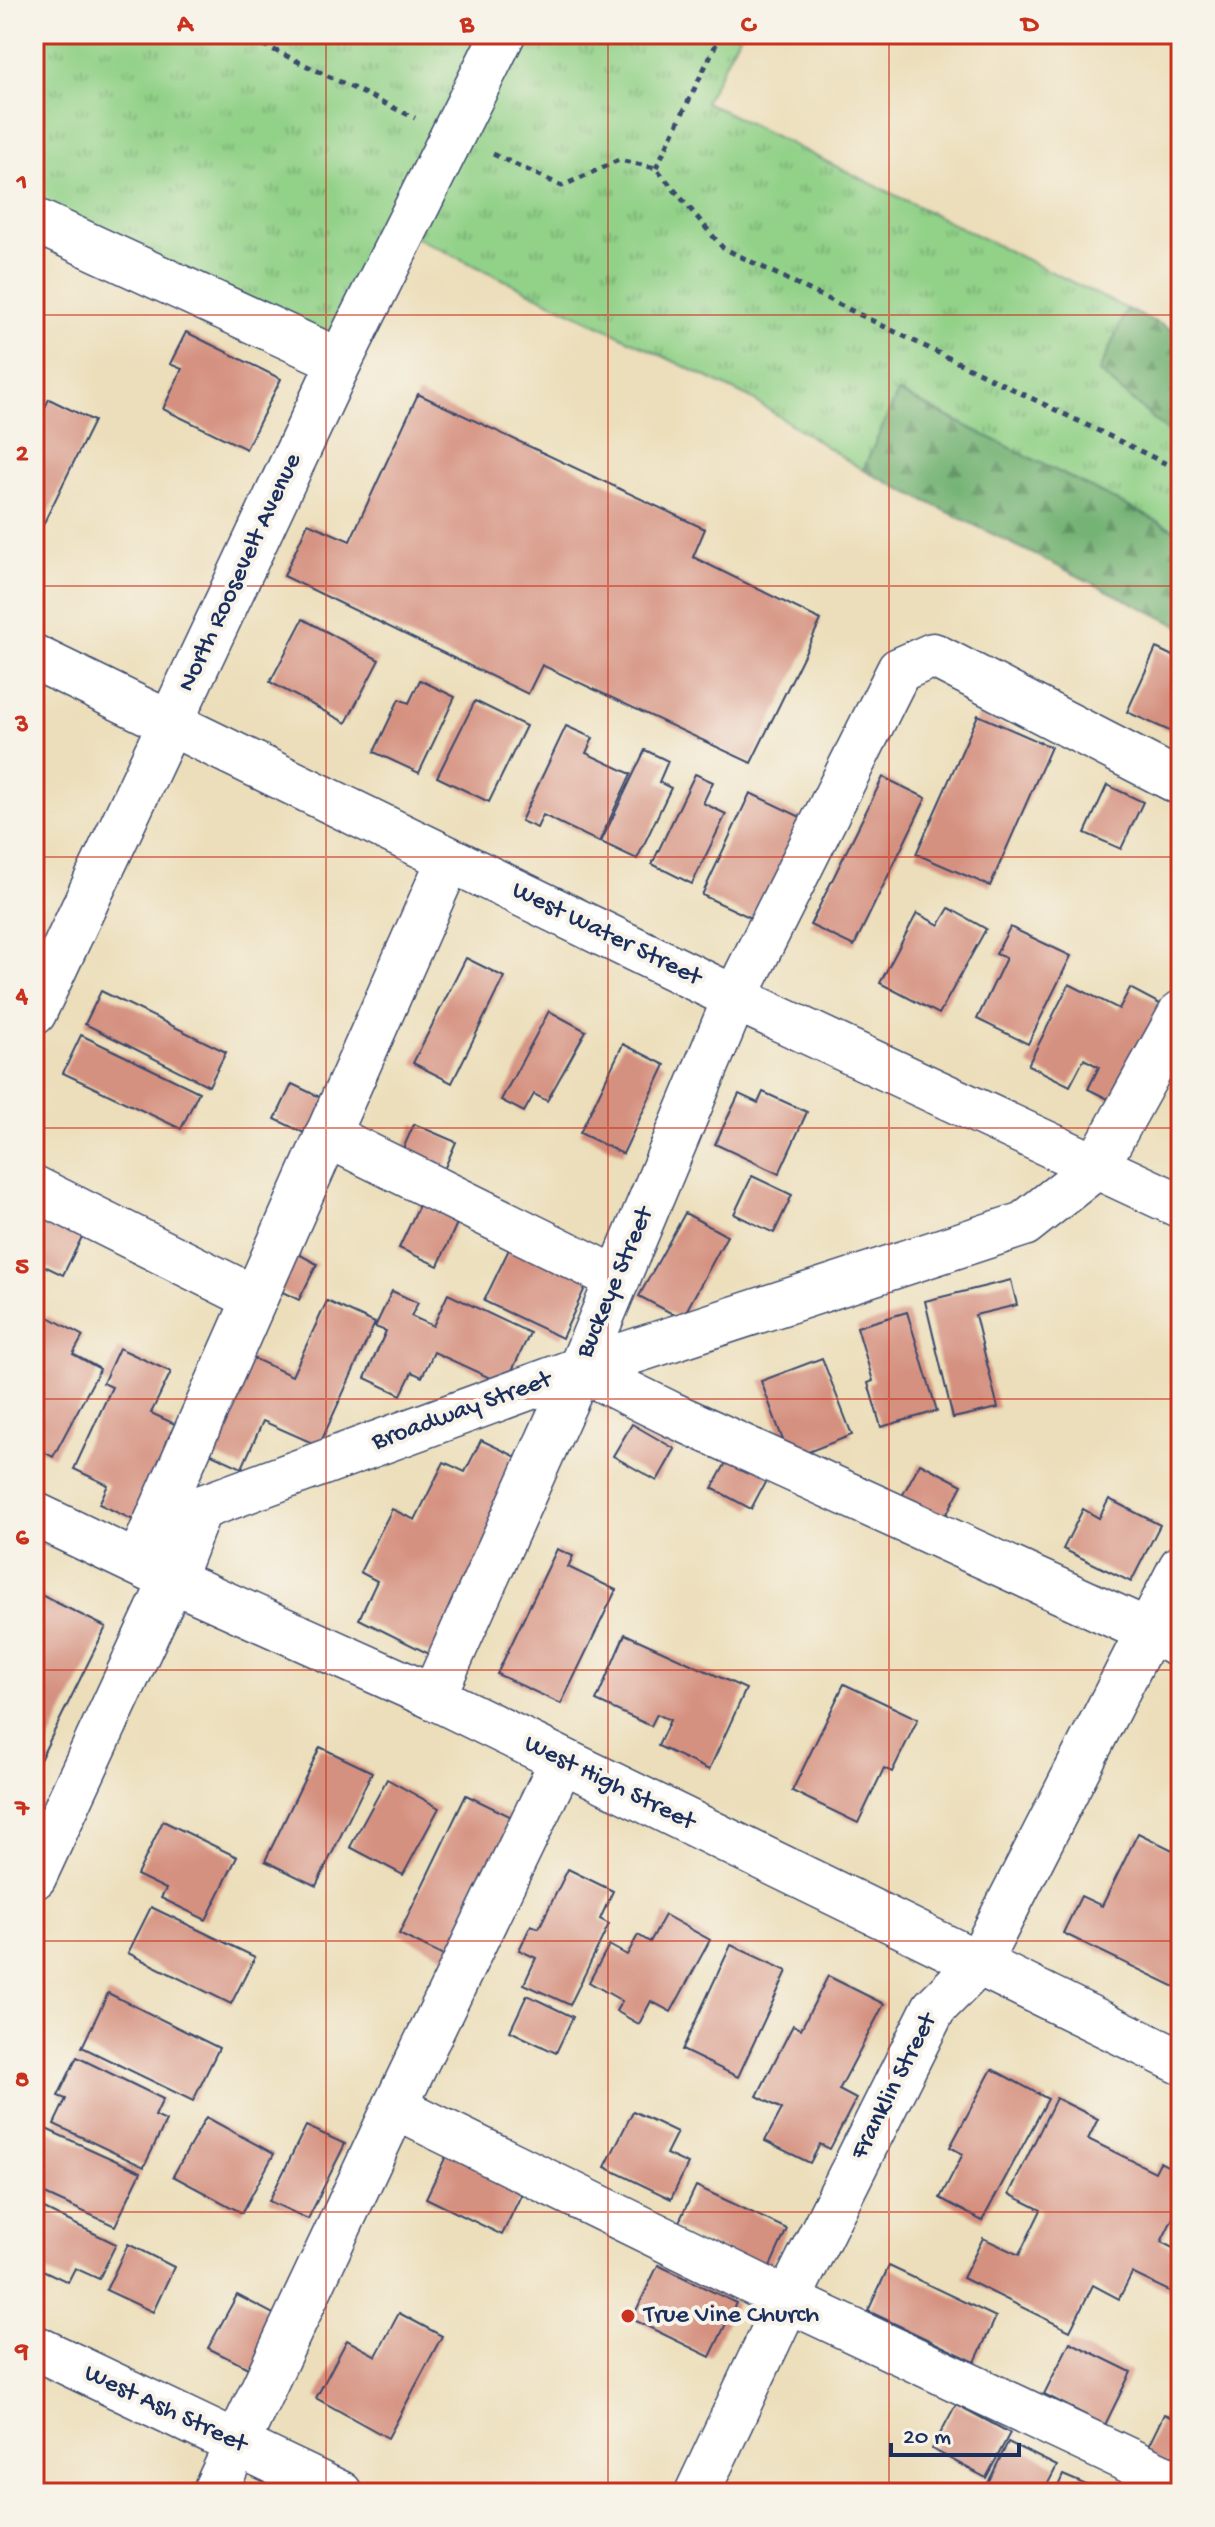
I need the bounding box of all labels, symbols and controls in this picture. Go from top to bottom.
text: A [176,11,194,42]
text: B [459,11,475,42]
text: C [741,11,758,42]
text: D [1020,11,1040,42]
text: 1 [16,169,27,200]
text: 2 [16,440,29,471]
street label: North Roosevelt Avenue [172,448,310,697]
text: 3 [14,711,29,742]
street label: West Water Street [506,876,708,995]
text: 4 [15,982,29,1013]
street label: Buckeye Street [570,1201,663,1364]
text: 5 [15,1253,29,1284]
street label: Broadway Street [367,1364,558,1459]
text: 6 [15,1524,29,1555]
street label: West High Street [518,1729,702,1840]
text: 7 [13,1795,30,1826]
street label: Franklin Street [844,2007,946,2166]
text: 8 [15,2066,29,2097]
place label: True Vine Church [642,2301,819,2332]
marker: True Vine Church [619,2307,637,2325]
text: 9 [13,2337,29,2368]
street label: West Ash Street [79,2359,254,2462]
scale bar [891,2407,1019,2457]
text: 20 m [903,2424,951,2453]

